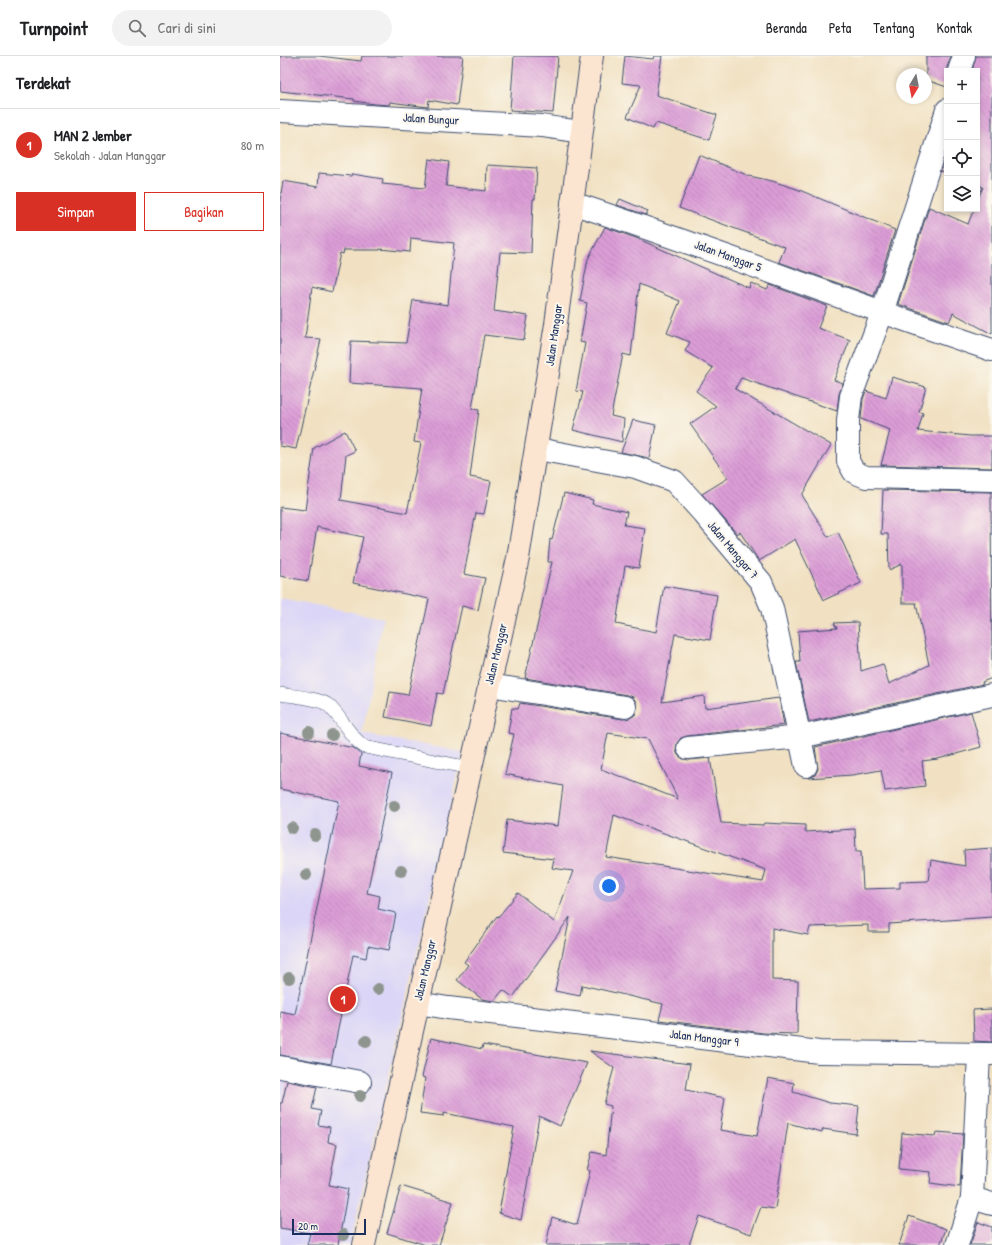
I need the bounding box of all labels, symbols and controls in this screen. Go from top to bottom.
search box [112,10,392,46]
text: Turnpoint [20,15,88,41]
icon: search [126,17,148,39]
text: Cari di sini [158,17,216,38]
text: Beranda [766,18,807,37]
text: Peta [829,18,851,37]
text: Tentang [873,18,915,37]
text: Kontak [937,18,972,37]
north arrow [896,68,932,104]
map controls [944,68,980,212]
button: + [944,68,980,104]
text: Terdekat [16,71,70,94]
button: − [944,104,980,140]
street label: Jalan Bungur [402,109,460,128]
text: MAN 2 Jember [54,125,132,146]
text: 1 [27,136,31,154]
text: 80 m [241,136,264,154]
button: locate [944,140,980,176]
text: Sekolah · Jalan Manggar [54,146,166,164]
button: layers [944,176,980,212]
button: Simpan [16,192,136,231]
button: Bagikan [144,192,264,231]
street label: Jalan Manggar 5 [692,236,764,276]
street label: Jalan Manggar [541,302,566,367]
street label: Jalan Manggar 7 [704,517,763,582]
street label: Jalan Manggar [480,621,511,686]
your location [599,876,619,896]
street label: Jalan Manggar [409,937,440,1002]
pin: 1 [330,984,356,1014]
street label: Jalan Manggar 9 [668,1025,740,1050]
scale bar [292,1217,366,1236]
text: 20 m [298,1219,318,1233]

